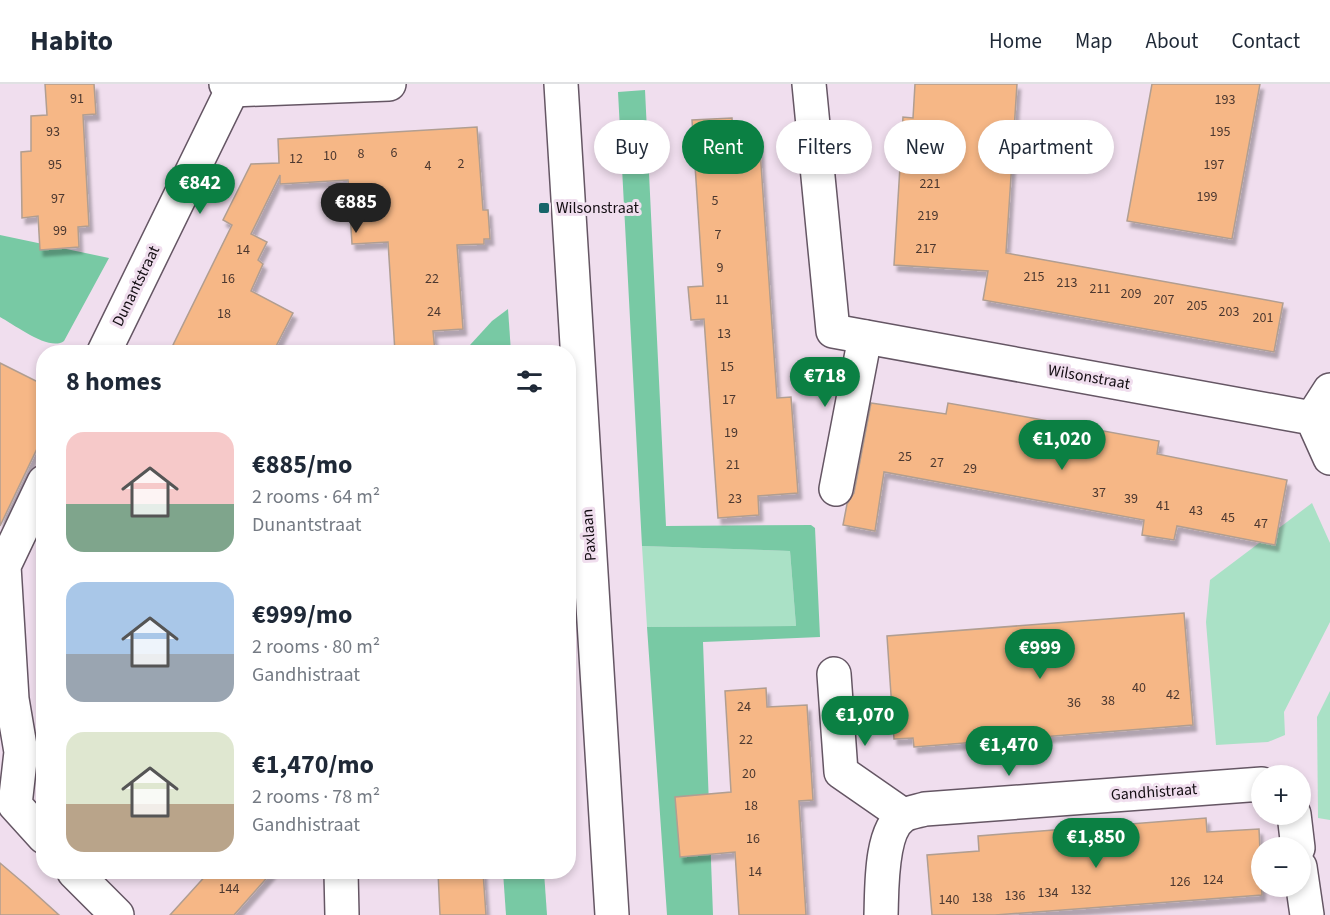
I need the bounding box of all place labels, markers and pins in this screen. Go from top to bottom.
pin: €842 [164,164,236,215]
pin: €885 [320,183,392,234]
place label: Wilsonstraat [556,197,640,219]
marker: Wilsonstraat [537,201,551,215]
pin: €718 [789,357,861,408]
pin: €1,020 [1013,420,1111,471]
pin: €999 [1004,629,1076,680]
pin: €1,070 [816,696,914,747]
pin: €1,470 [960,726,1058,777]
pin: €1,850 [1047,818,1145,869]

